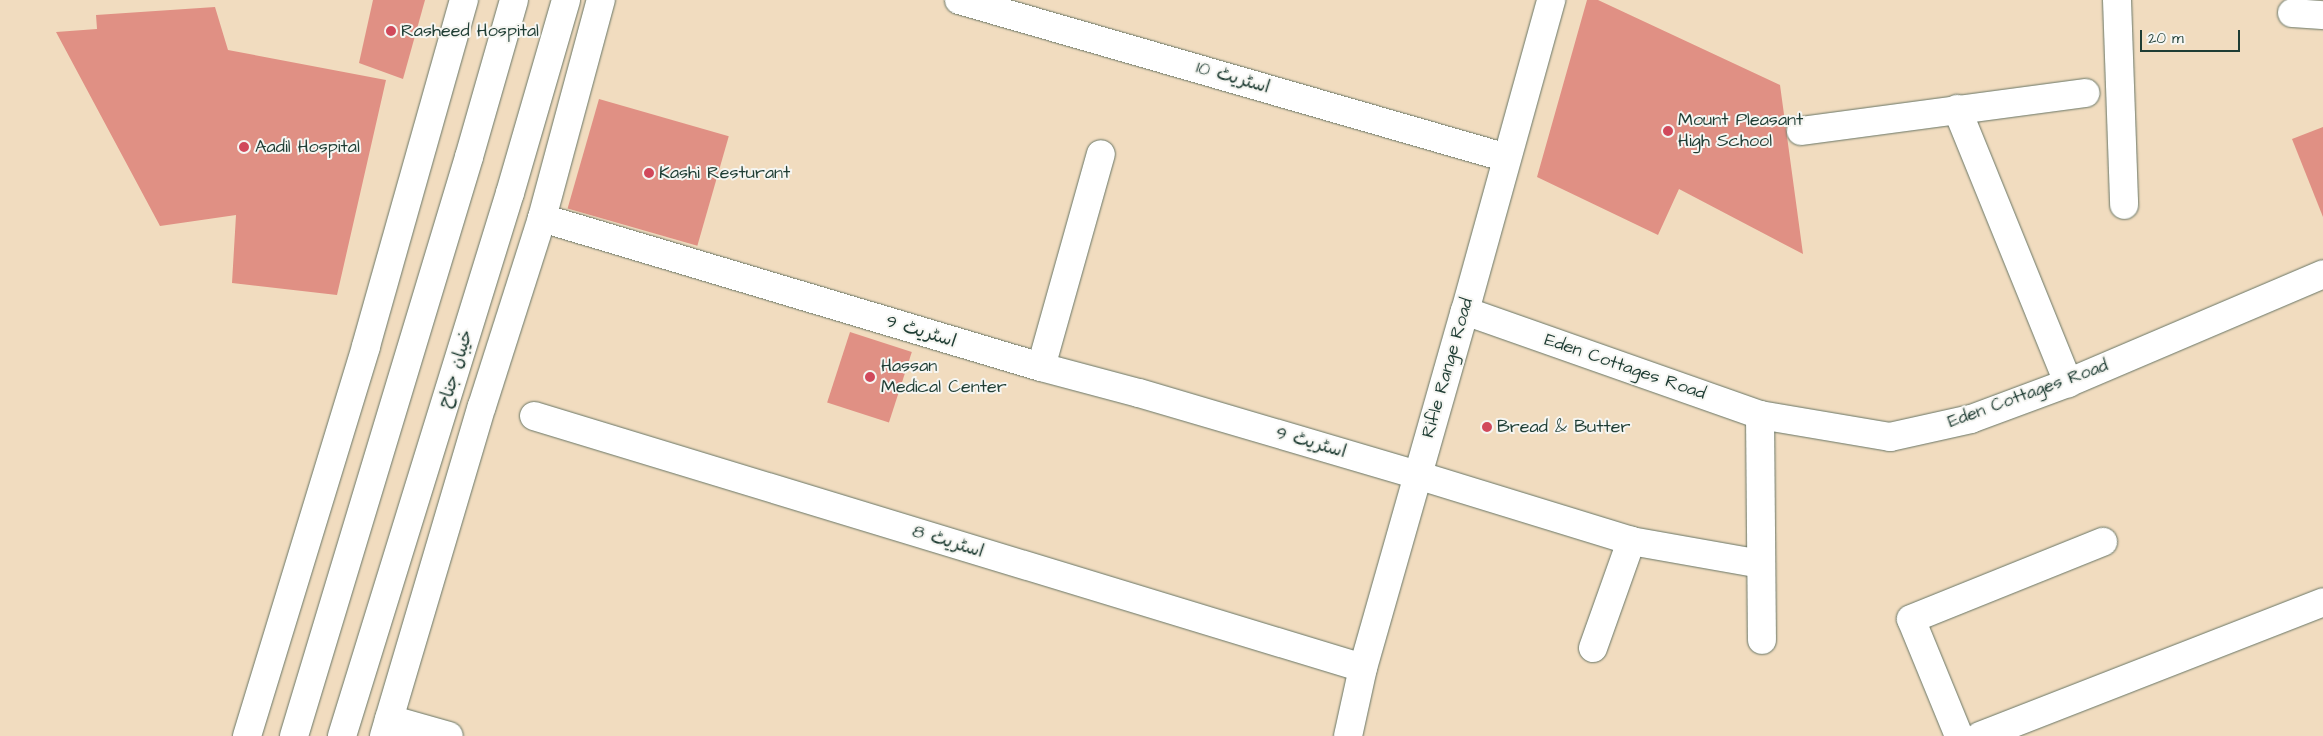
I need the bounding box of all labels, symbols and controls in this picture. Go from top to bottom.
place label: Rasheed Hospital [401,20,539,42]
scale bar [2143,20,2243,52]
marker: Rasheed Hospital [385,25,397,37]
text: 20 m [2148,28,2184,49]
street label: اسٹریٹ 10 [1194,57,1272,99]
place label: Mount Pleasant High School [1678,110,1803,152]
marker: Mount Pleasant High School [1662,125,1674,137]
place label: Aadil Hospital [255,136,360,158]
marker: Aadil Hospital [237,140,251,154]
place label: Kashi Resturant [659,162,790,184]
marker: Kashi Resturant [643,167,655,179]
street label: Rifle Range Road [1418,296,1478,440]
street label: اسٹریٹ 9 [883,311,959,353]
street label: خیبان جناح [434,327,478,411]
street label: Eden Cottages Road [1542,329,1708,405]
street label: Eden Cottages Road [1945,355,2111,433]
place label: Hassan Medical Center [881,356,1007,398]
marker: Hassan Medical Center [863,370,877,384]
place label: Bread & Butter [1497,416,1630,438]
marker: Bread & Butter [1481,421,1493,433]
street label: اسٹریٹ 9 [1273,423,1349,463]
street label: اسٹریٹ 8 [910,521,986,563]

